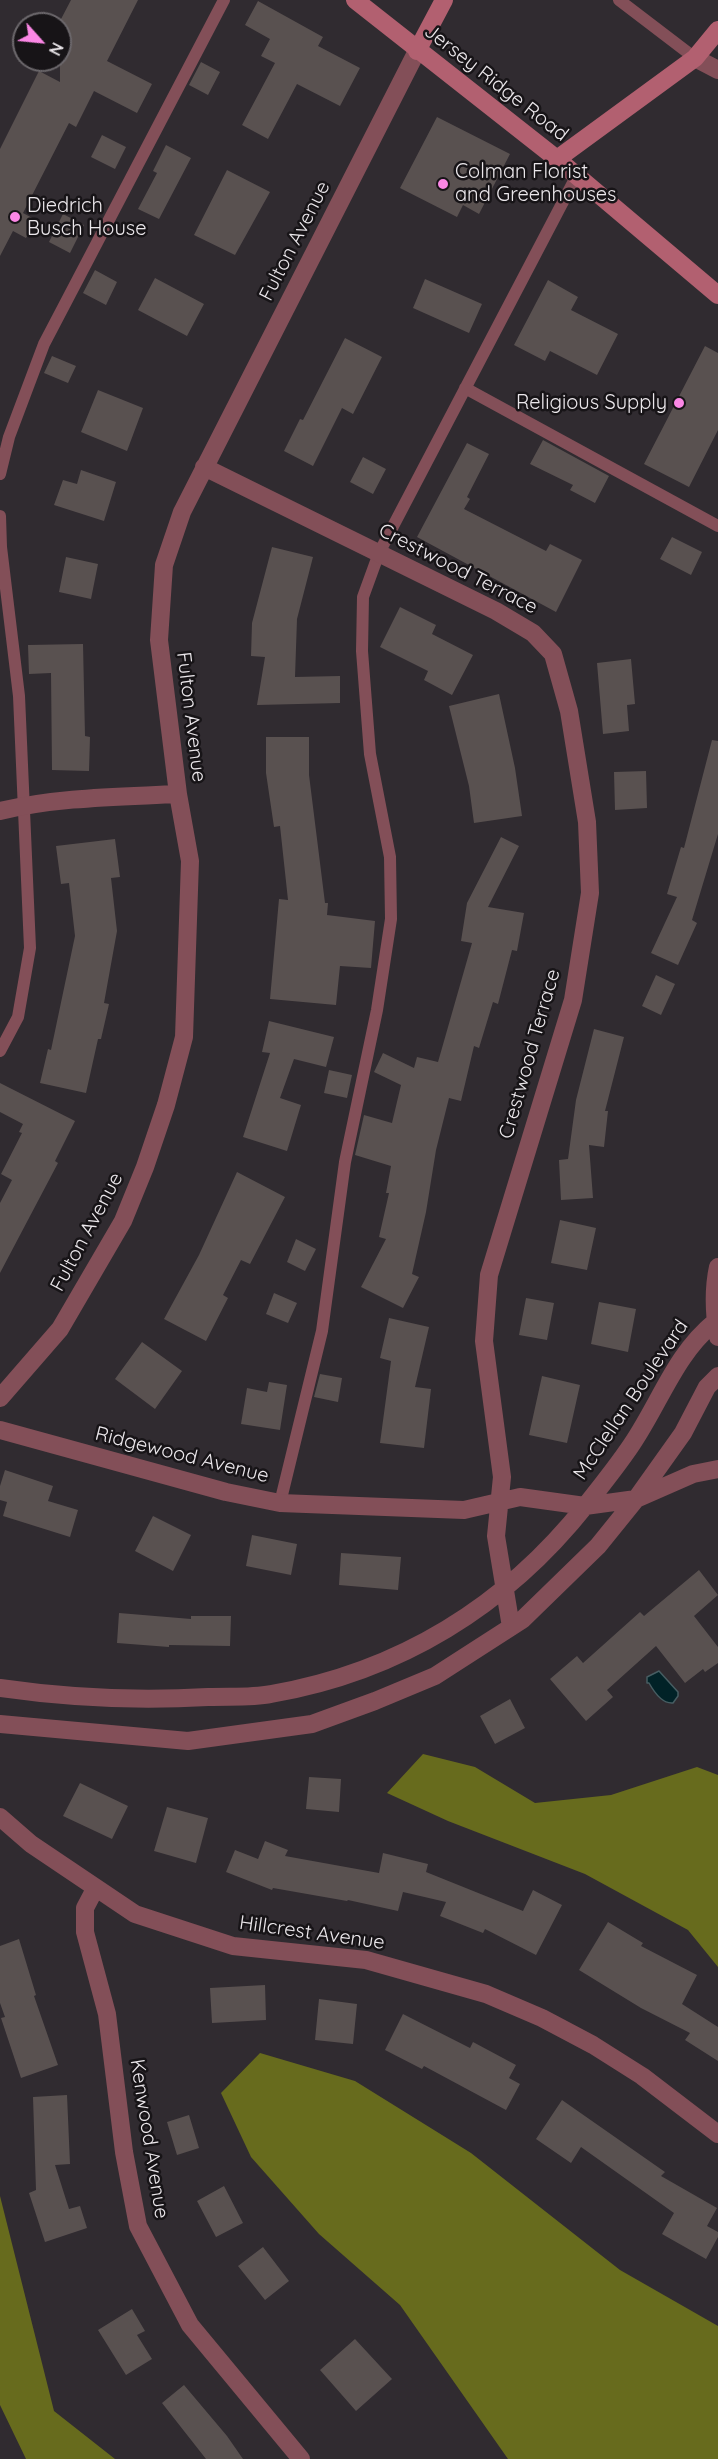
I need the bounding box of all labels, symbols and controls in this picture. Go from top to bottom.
north arrow [12,12,72,72]
street label: Jersey Ridge Road [419,19,573,147]
text: N [45,39,68,59]
place label: Colman Florist and Greenhouses [455,160,616,207]
street label: Fulton Avenue [255,177,335,305]
marker: Colman Florist and Greenhouses [436,177,450,191]
place label: Diedrich Busch House [27,194,146,241]
marker: Diedrich Busch House [8,210,22,224]
place label: Religious Supply [516,391,667,415]
marker: Religious Supply [672,396,686,410]
street label: Crestwood Terrace [374,519,542,619]
street label: Fulton Avenue [171,650,211,784]
street label: Crestwood Terrace [494,966,566,1142]
street label: Fulton Avenue [46,1168,128,1296]
street label: McClellan Boulevard [568,1315,694,1485]
street label: Ridgewood Avenue [93,1422,271,1488]
street label: Hillcrest Avenue [238,1911,386,1955]
street label: Kenwood Avenue [125,2058,173,2220]

